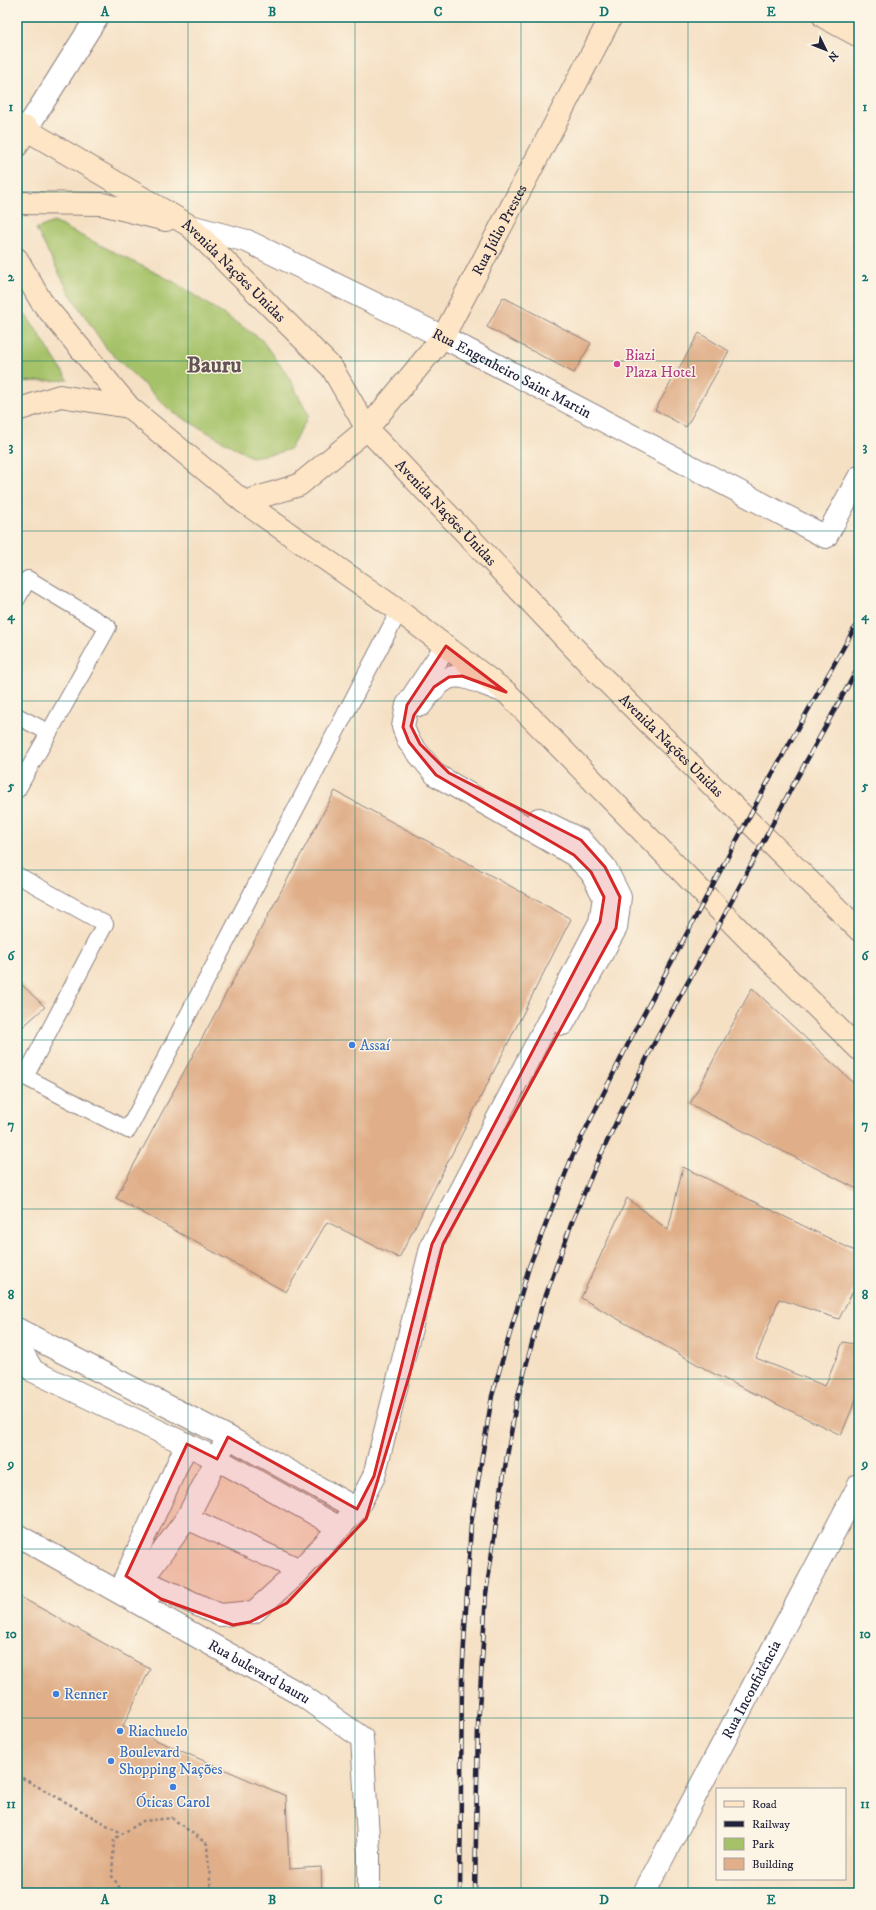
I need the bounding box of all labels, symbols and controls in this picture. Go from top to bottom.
text: A [100,4,110,20]
text: B [268,4,276,20]
text: C [434,4,443,20]
text: D [599,4,609,20]
text: E [766,4,776,20]
north arrow [806,30,846,70]
text: N [824,48,841,64]
text: 1 [9,99,14,115]
text: 1 [863,99,868,115]
street label: Rua Júlio Prestes [468,181,531,279]
street label: Avenida Nações Unidas [179,214,290,326]
text: 2 [8,269,15,285]
text: 2 [862,269,869,285]
street label: Rua Engenheiro Saint Martin [429,324,595,422]
place label: Biazi Plaza Hotel [625,346,696,382]
district label: Bauru [186,351,242,380]
marker: Biazi Plaza Hotel [612,359,622,369]
text: 3 [9,439,14,455]
text: 3 [863,439,868,455]
street label: Avenida Nações Unidas [391,455,501,570]
text: 4 [6,608,15,625]
text: 4 [860,608,869,625]
street label: Avenida Nações Unidas [615,690,728,801]
text: 5 [7,778,15,794]
text: 5 [861,778,869,794]
text: 6 [8,948,16,964]
text: 6 [862,948,870,964]
place label: Assaí [360,1036,391,1055]
marker: Assaí [347,1040,357,1050]
text: 7 [8,1117,15,1133]
text: 7 [862,1117,869,1133]
text: 8 [8,1287,15,1303]
text: 8 [862,1287,869,1303]
text: 9 [7,1456,14,1472]
text: 9 [861,1456,868,1472]
text: 10 [5,1626,17,1642]
text: 10 [859,1626,871,1642]
street label: Rua bulevard bauru [205,1635,314,1708]
street label: Rua Inconfidência [717,1636,785,1742]
place label: Renner [64,1685,108,1704]
marker: Renner [51,1689,61,1699]
place label: Riachuelo [128,1722,188,1741]
marker: Riachuelo [115,1726,125,1736]
place label: Boulevard Shopping Nações [119,1743,223,1779]
marker: Boulevard Shopping Nações [106,1756,116,1766]
marker: Óticas Carol [168,1782,178,1792]
legend [716,1788,846,1880]
place label: Óticas Carol [136,1793,211,1812]
text: 11 [6,1796,16,1812]
text: 11 [860,1796,870,1812]
text: Road [752,1797,777,1812]
text: Railway [752,1817,790,1832]
text: Park [752,1837,774,1852]
text: Building [752,1857,793,1872]
text: A [100,1892,110,1908]
text: B [268,1892,276,1908]
text: C [434,1892,443,1908]
text: D [599,1892,609,1908]
text: E [766,1892,776,1908]

